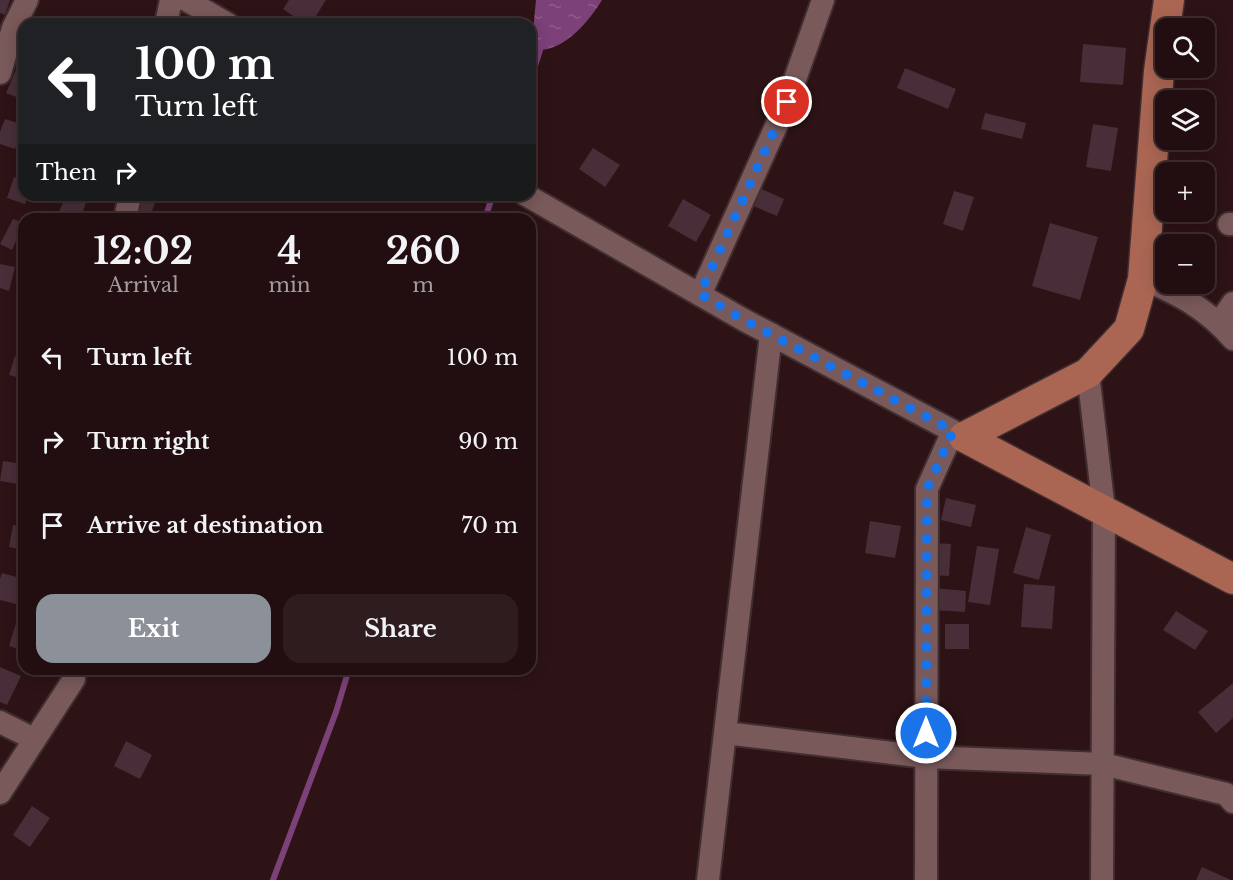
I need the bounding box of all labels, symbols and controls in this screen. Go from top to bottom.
map controls [1155,18,1215,294]
button: search [1155,18,1215,78]
text: 100 m [135,38,274,90]
icon: left [36,42,114,120]
pin [761,76,812,127]
icon: arrive [770,85,803,118]
text: Turn left [135,90,258,123]
button: layers [1155,90,1215,150]
icon: right [109,156,142,189]
text: Then [36,159,97,186]
button: + [1155,162,1215,222]
text: 12:02 [93,229,193,274]
text: 4 [278,229,302,274]
text: 260 [386,229,461,274]
button: − [1155,234,1215,294]
text: Arrival [108,273,179,297]
text: min [269,273,311,297]
text: m [413,273,434,297]
icon: left [36,341,69,374]
text: Turn left [87,344,192,371]
text: 100 m [447,344,518,371]
icon: right [36,425,69,458]
text: Turn right [87,428,209,455]
text: 90 m [458,428,518,455]
icon: arrive [36,509,69,542]
text: Arrive at destination [87,512,324,539]
text: 70 m [461,512,518,539]
button: Exit [36,594,271,663]
button: Share [283,594,518,663]
position arrow [894,701,958,765]

